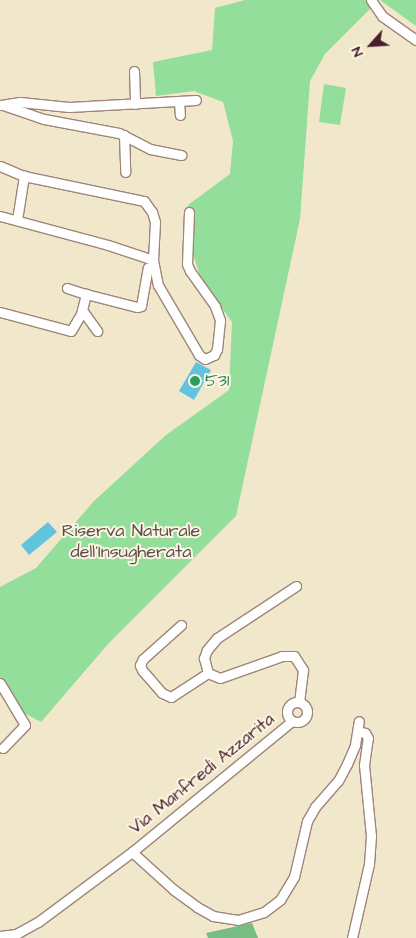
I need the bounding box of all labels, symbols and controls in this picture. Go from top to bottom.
north arrow [346,20,396,70]
text: N [347,43,368,60]
place label: 531 [205,370,229,392]
marker: 531 [189,375,201,387]
park label: Riserva Naturale dell'Insugherata [62,521,200,564]
street label: Via Manfredi Azzarita [125,709,279,839]

